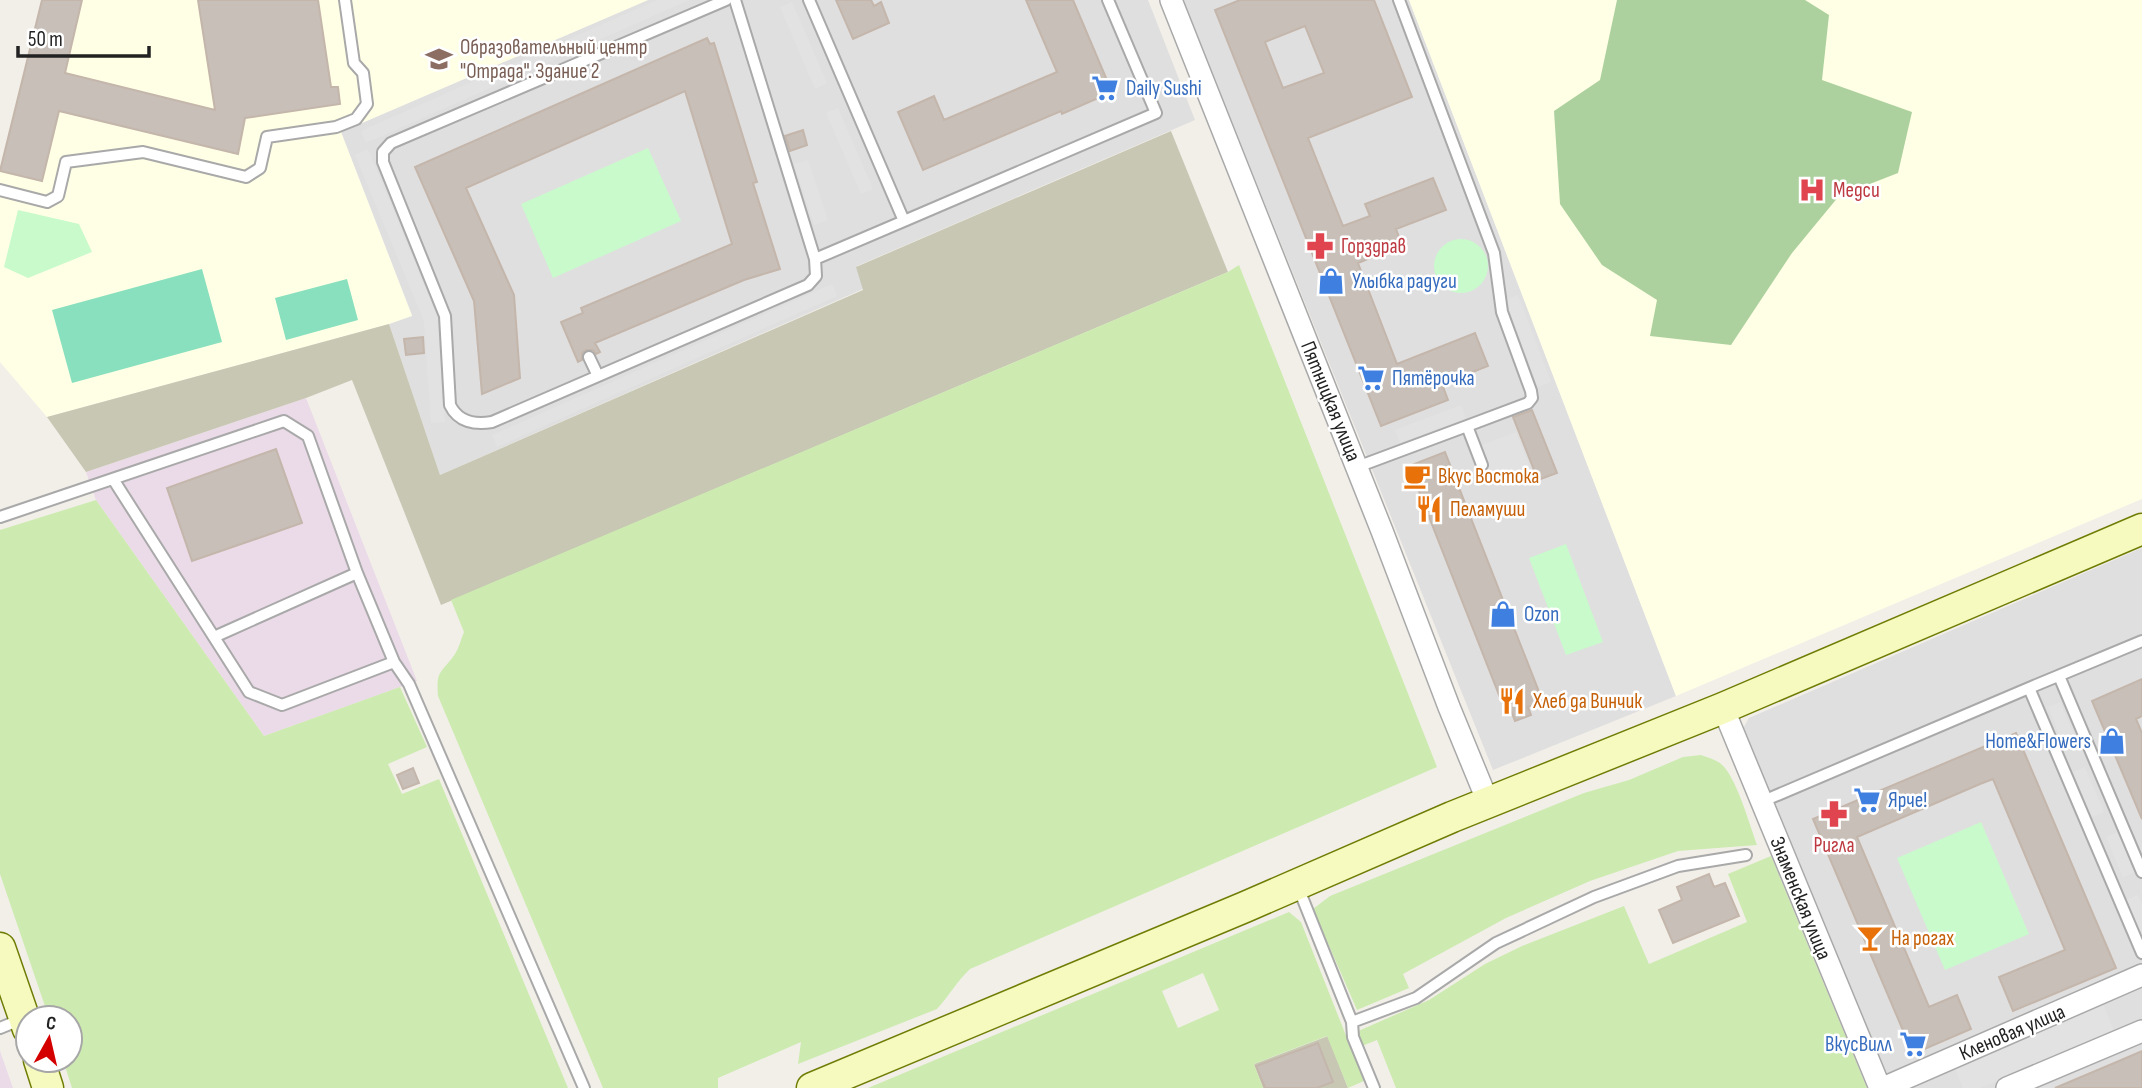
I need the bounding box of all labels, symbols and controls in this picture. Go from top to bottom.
scale bar [18,14,149,58]
text: 50 m [28,27,63,52]
place label: Образовательный центр "Отрада". Здание 2 [460,35,647,84]
school or university icon: Образовательный центр "Отрада". Здание 2 [424,44,454,74]
supermarket icon: Daily Sushi [1090,73,1120,103]
place label: Daily Sushi [1126,76,1202,101]
hospital icon: Медси [1797,175,1827,205]
place label: Медси [1833,178,1880,203]
pharmacy icon: Горздрав [1305,231,1335,261]
place label: Горздрав [1341,234,1406,259]
shop icon: Улыбка радуги [1316,266,1346,296]
place label: Улыбка радуги [1352,269,1457,294]
street label: Пятницкая улица [1295,338,1366,465]
supermarket icon: Пятёрочка [1356,363,1386,393]
place label: Пятёрочка [1392,366,1475,391]
cafe icon: Вкус Востока [1402,461,1432,491]
place label: Вкус Востока [1438,464,1539,489]
restaurant icon: Пеламуши [1414,494,1444,524]
place label: Пеламуши [1450,497,1525,522]
shop icon: Ozon [1488,599,1518,629]
place label: Ozon [1524,602,1559,627]
restaurant icon: Хлеб да Винчик [1497,686,1527,716]
place label: Хлеб да Винчик [1532,689,1642,714]
shop icon: Home&Flowers [2097,726,2127,756]
place label: Home&Flowers [1985,729,2091,754]
supermarket icon: Ярче! [1852,785,1882,815]
place label: Ярче! [1888,788,1927,813]
pharmacy icon: Ригла [1819,799,1849,829]
street label: Знаменская улица [1765,833,1837,963]
place label: Ригла [1813,833,1855,858]
bar icon: На рогах [1855,923,1885,953]
place label: На рогах [1891,926,1954,951]
street label: Кленовая улица [1956,999,2069,1066]
north arrow [14,1004,84,1074]
text: С [45,1012,58,1036]
supermarket icon: ВкусВилл [1898,1029,1928,1059]
place label: ВкусВилл [1825,1032,1893,1057]

